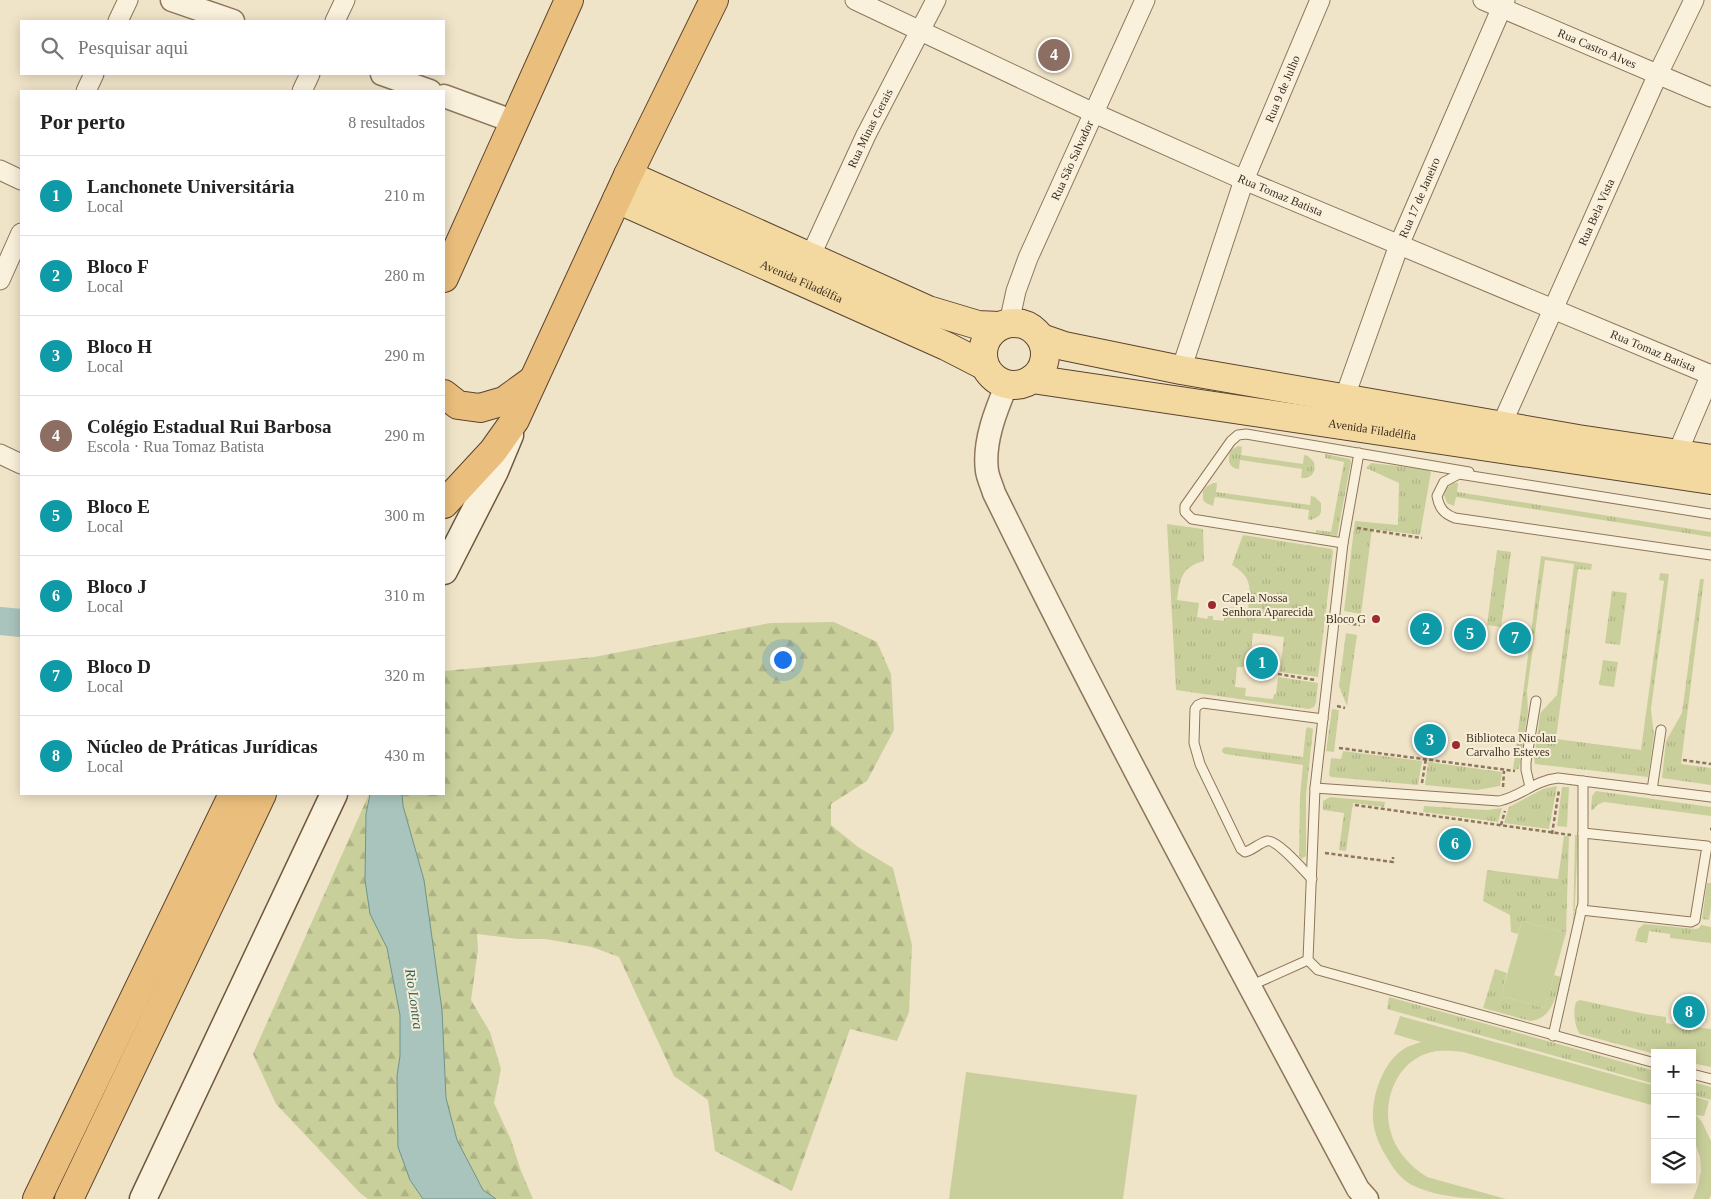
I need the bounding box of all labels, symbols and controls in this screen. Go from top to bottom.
search box [20,20,445,75]
street label: Rua Castro Alves [1556,26,1639,72]
icon: search [38,34,66,62]
pin: 4 [1038,36,1070,74]
text: Pesquisar aqui [78,37,188,58]
street label: Rua 9 de Julho [1262,53,1303,125]
street label: Rua Minas Gerais [845,86,896,170]
text: Por perto [40,110,125,134]
text: 8 resultados [348,114,425,131]
street label: Rua São Salvador [1048,118,1096,203]
street label: Rua 17 de Janeiro [1396,155,1443,240]
street label: Rua Tomaz Batista [1236,171,1326,219]
text: Lanchonete Universitária [87,176,294,197]
street label: Rua Bela Vista [1575,176,1618,248]
text: 1 [52,187,60,204]
text: 210 m [385,187,425,204]
text: Local [87,198,123,215]
text: Bloco F [87,256,149,277]
street label: Avenida Filadélfia [758,257,845,306]
text: 2 [52,267,60,284]
text: 280 m [385,267,425,284]
text: Local [87,278,123,295]
street label: Rua Tomaz Batista [1608,327,1698,375]
text: Bloco H [87,336,152,357]
text: 3 [52,347,60,364]
text: 290 m [385,347,425,364]
text: Local [87,358,123,375]
text: Colégio Estadual Rui Barbosa [87,416,331,437]
street label: Avenida Filadélfia [1327,416,1418,443]
text: 4 [52,427,60,444]
text: 290 m [385,427,425,444]
text: Escola · Rua Tomaz Batista [87,438,264,455]
text: Bloco E [87,496,150,517]
text: 5 [52,507,60,524]
text: 300 m [385,507,425,524]
text: Local [87,518,123,535]
text: Bloco J [87,576,147,597]
text: 6 [52,587,60,604]
text: 310 m [385,587,425,604]
place label: Capela Nossa Senhora Aparecida [1222,591,1314,619]
text: Local [87,598,123,615]
marker: Capela Nossa Senhora Aparecida [1206,599,1218,611]
pin: 2 [1410,610,1442,648]
place label: Bloco G [1326,612,1366,626]
marker: Bloco G [1370,613,1382,625]
pin: 5 [1454,615,1486,653]
pin: 7 [1499,619,1531,657]
pin: 1 [1246,644,1278,682]
your location [770,647,796,673]
text: Bloco D [87,656,151,677]
text: 7 [52,667,60,684]
text: 320 m [385,667,425,684]
text: Local [87,678,123,695]
pin: 3 [1414,721,1446,759]
place label: Biblioteca Nicolau Carvalho Esteves [1466,731,1556,759]
text: Núcleo de Práticas Jurídicas [87,736,318,757]
marker: Biblioteca Nicolau Carvalho Esteves [1450,739,1462,751]
text: 8 [52,747,60,764]
text: 430 m [385,747,425,764]
text: Local [87,758,123,775]
pin: 6 [1439,825,1471,863]
water label: Rio Lontra [402,967,426,1030]
pin: 8 [1673,993,1705,1031]
map controls [1651,1049,1696,1184]
button: + [1651,1049,1696,1094]
button: − [1651,1094,1696,1139]
button: layers [1651,1139,1696,1184]

